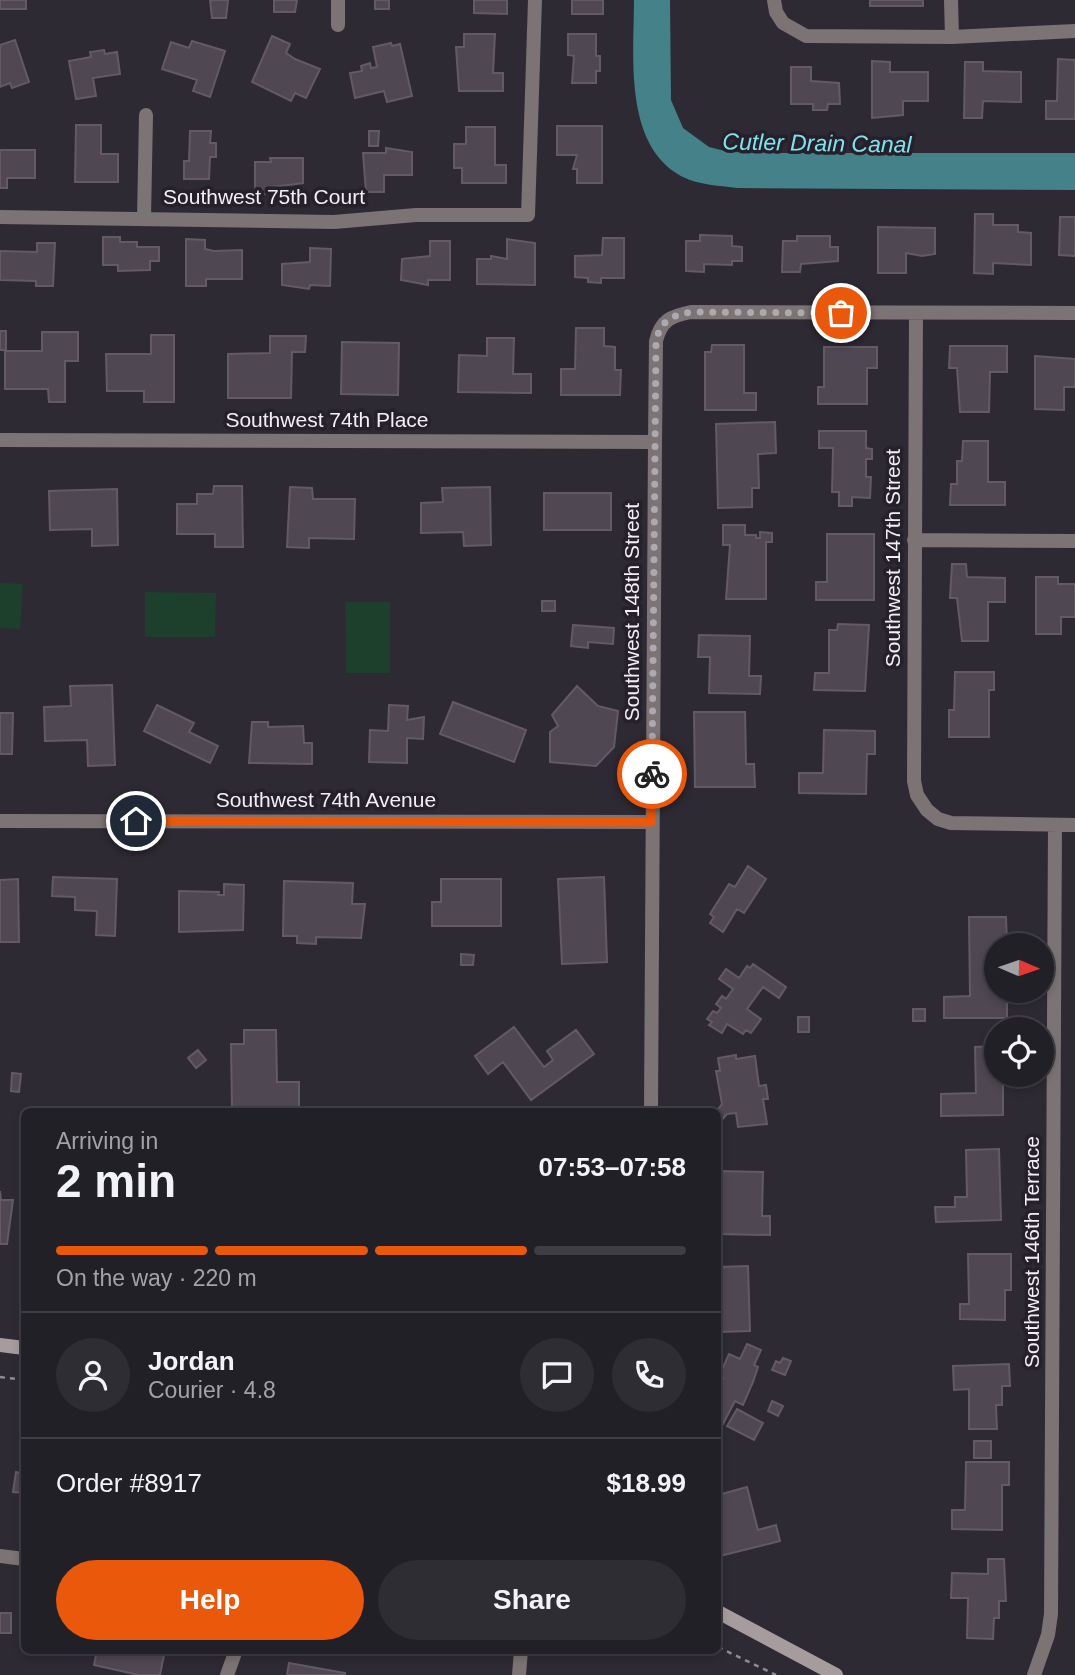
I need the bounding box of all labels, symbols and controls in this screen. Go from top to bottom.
water label: Cutler Drain Canal [722,128,913,158]
street label: Southwest 75th Court [163,185,365,208]
pin [811,283,871,343]
icon: bag [822,294,860,332]
street label: Southwest 74th Place [225,408,429,431]
street label: Southwest 147th Street [881,449,904,667]
street label: Southwest 148th Street [620,503,643,721]
courier [617,739,687,809]
icon: bike [633,755,671,793]
street label: Southwest 74th Avenue [216,788,436,811]
pin [106,791,166,851]
icon: home [117,802,155,840]
north arrow [984,933,1054,1003]
map controls [984,933,1054,1087]
button: locate [984,1017,1054,1087]
text: Arriving in [56,1128,158,1154]
street label: Southwest 146th Terrace [1020,1136,1043,1368]
text: 07:53–07:58 [539,1152,686,1182]
text: 2 min [56,1155,176,1207]
text: On the way · 220 m [56,1265,257,1291]
button: person [56,1338,130,1412]
button: chat [520,1338,594,1412]
button: phone [612,1338,686,1412]
text: Jordan [148,1346,235,1376]
text: Courier · 4.8 [148,1377,276,1403]
text: Order #8917 [56,1468,202,1498]
text: $18.99 [606,1468,686,1498]
button: Help [56,1560,364,1640]
button: Share [378,1560,686,1640]

